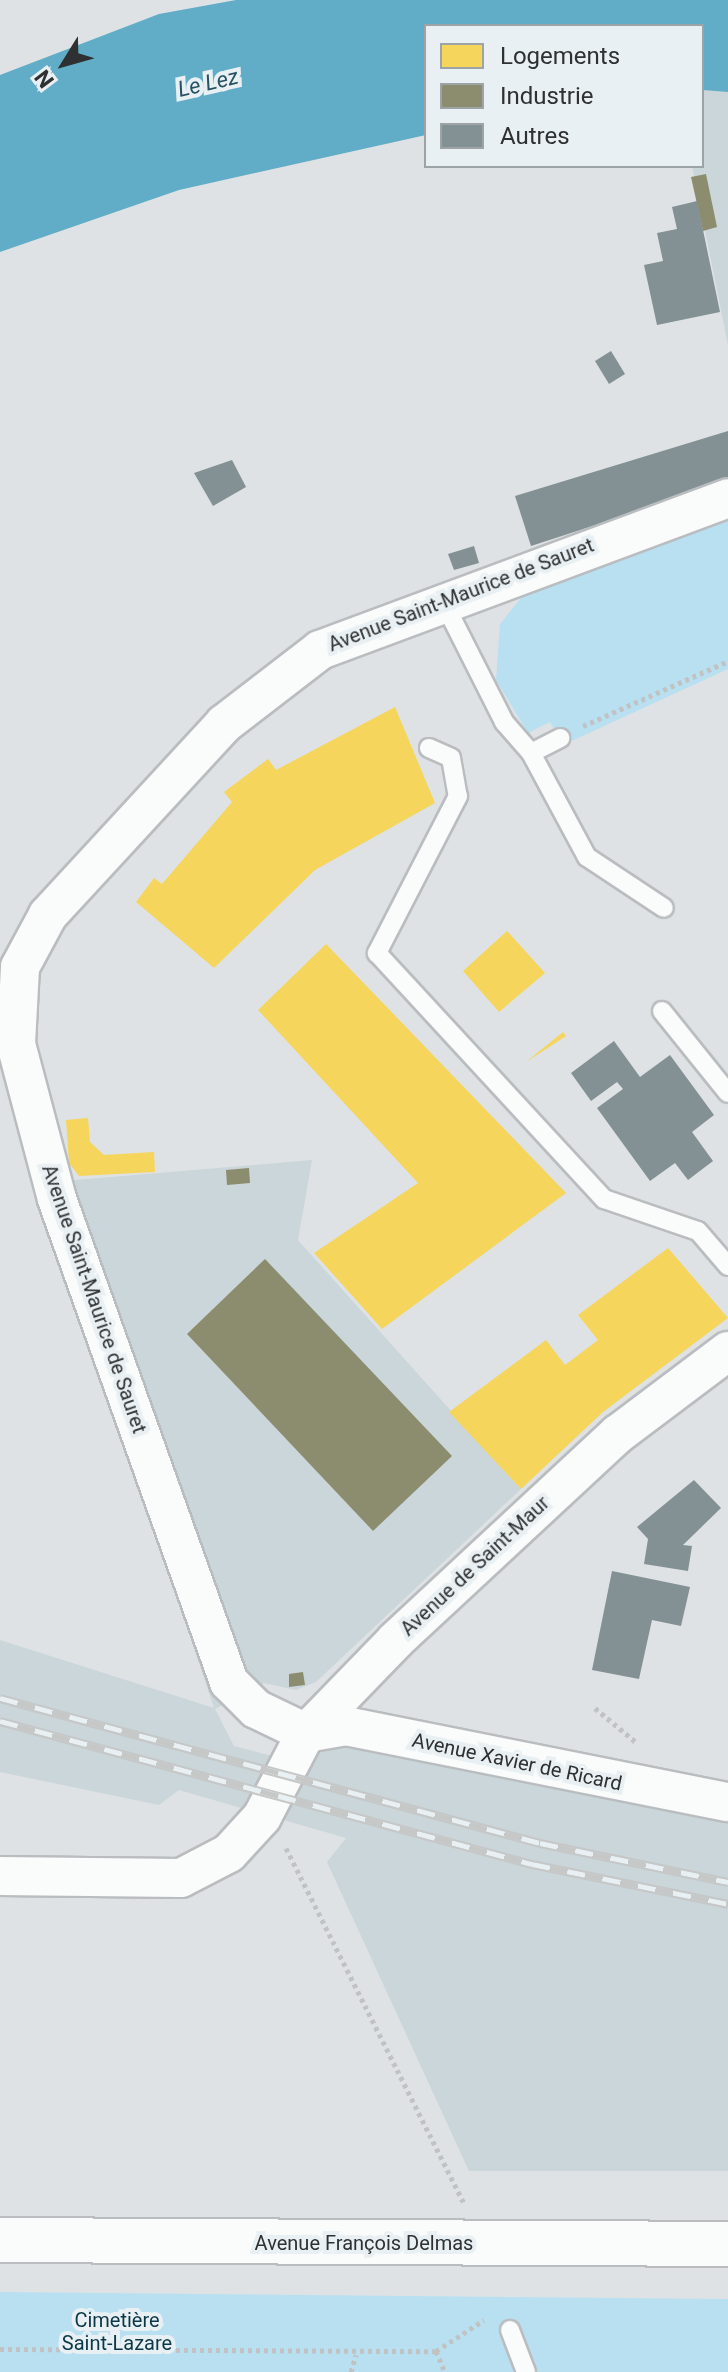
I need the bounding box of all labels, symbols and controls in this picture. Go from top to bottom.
north arrow [24,24,104,104]
legend [424,24,704,168]
text: Logements [500,42,620,70]
water label: Le Lez [175,63,241,103]
text: N [30,65,59,92]
text: Industrie [500,82,593,110]
text: Autres [500,122,570,150]
street label: Avenue Saint-Maurice de Sauret [325,533,597,657]
street label: Avenue Saint-Maurice de Sauret [37,1162,151,1436]
street label: Avenue de Saint-Maur [396,1491,554,1641]
street label: Avenue Xavier de Ricard [410,1728,624,1796]
street label: Avenue François Delmas [255,2231,473,2255]
park label: Cimetière Saint-Lazare [62,2309,172,2356]

